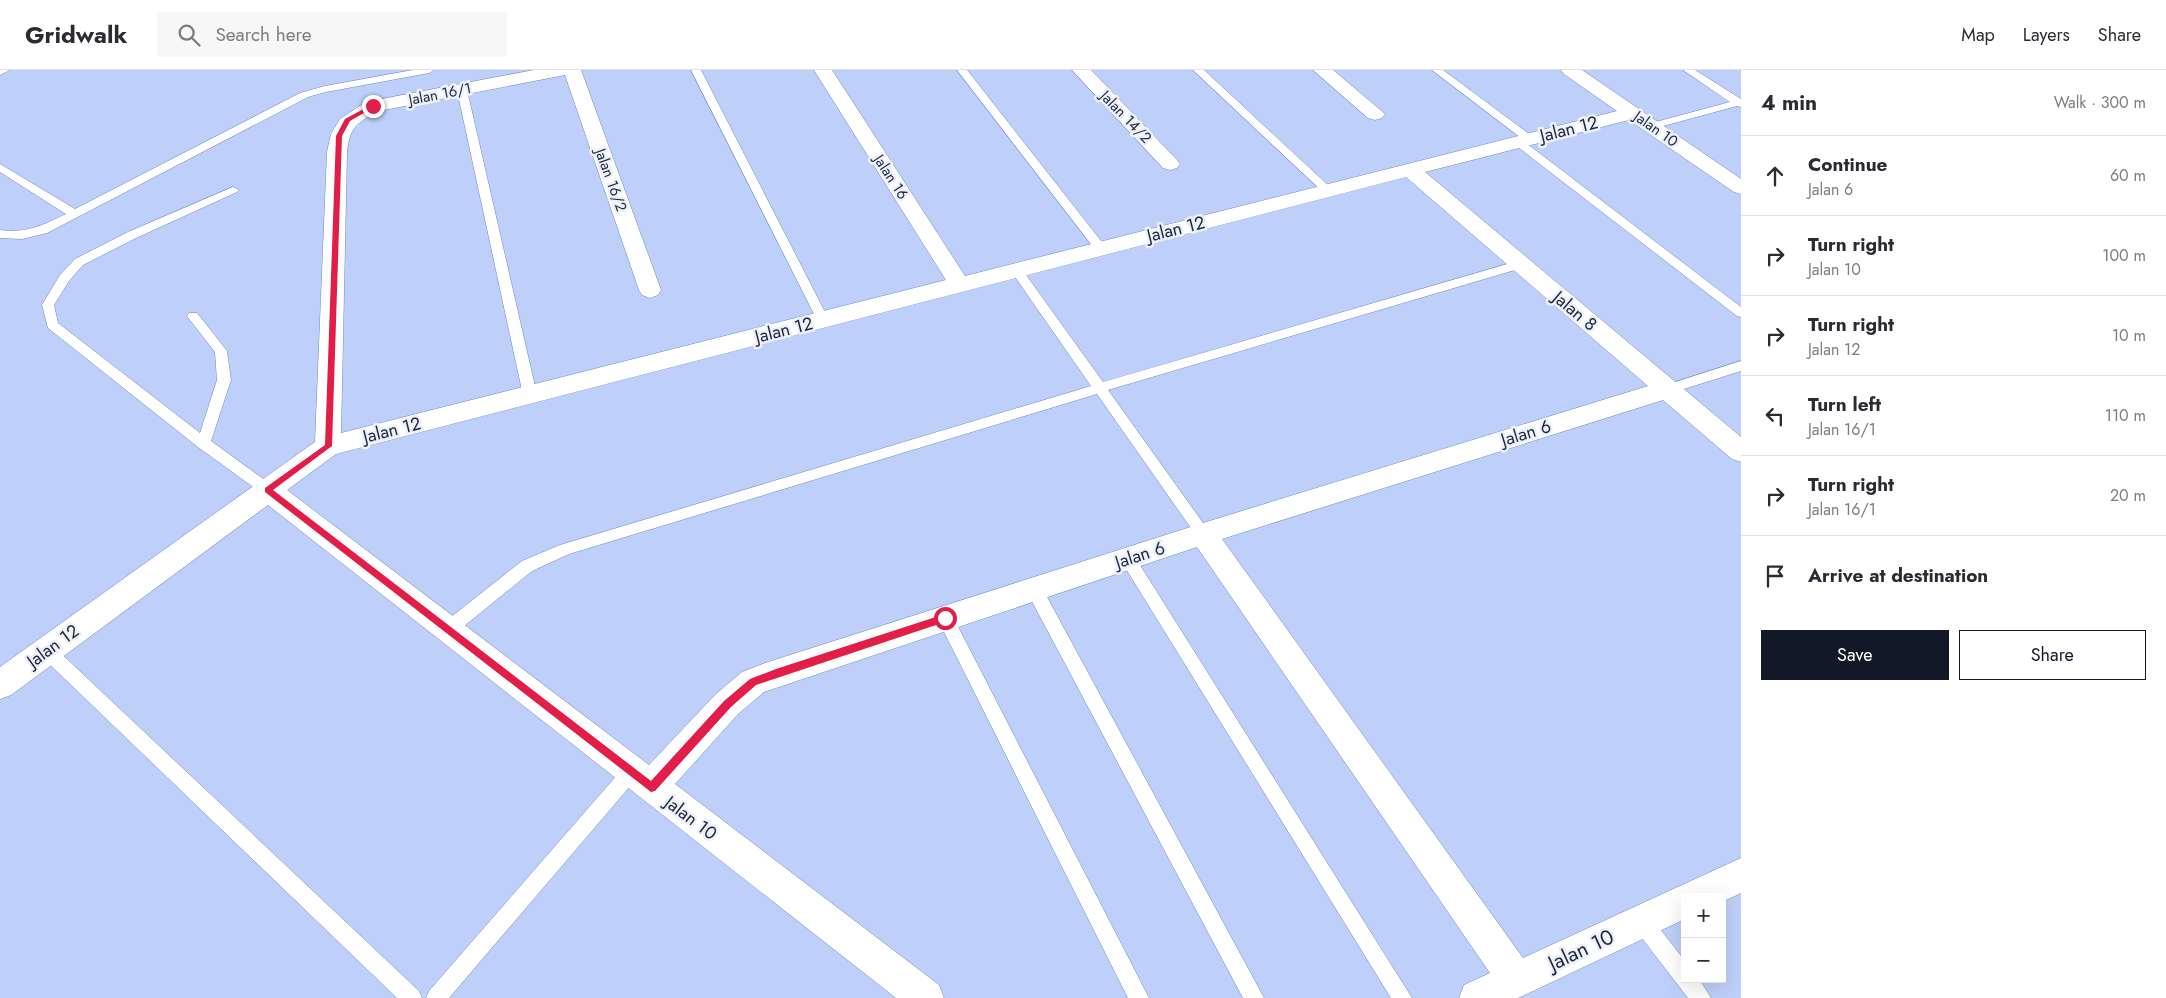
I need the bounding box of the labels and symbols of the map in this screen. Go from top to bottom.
street label: Jalan 16/1 [405,77,473,111]
street label: Jalan 14/2 [1094,84,1157,148]
route end [362,95,385,118]
street label: Jalan 10 [1628,105,1683,152]
street label: Jalan 12 [1535,109,1601,149]
street label: Jalan 16/2 [589,144,633,215]
street label: Jalan 16 [867,149,914,204]
street label: Jalan 12 [1142,209,1208,249]
street label: Jalan 8 [1546,284,1603,337]
street label: Jalan 12 [750,310,816,350]
street label: Jalan 12 [358,410,424,450]
street label: Jalan 6 [1496,413,1554,453]
street label: Jalan 6 [1110,535,1168,576]
route start [934,607,957,630]
street label: Jalan 12 [20,618,84,675]
street label: Jalan 10 [658,789,723,846]
street label: Jalan 10 [1540,922,1619,980]

